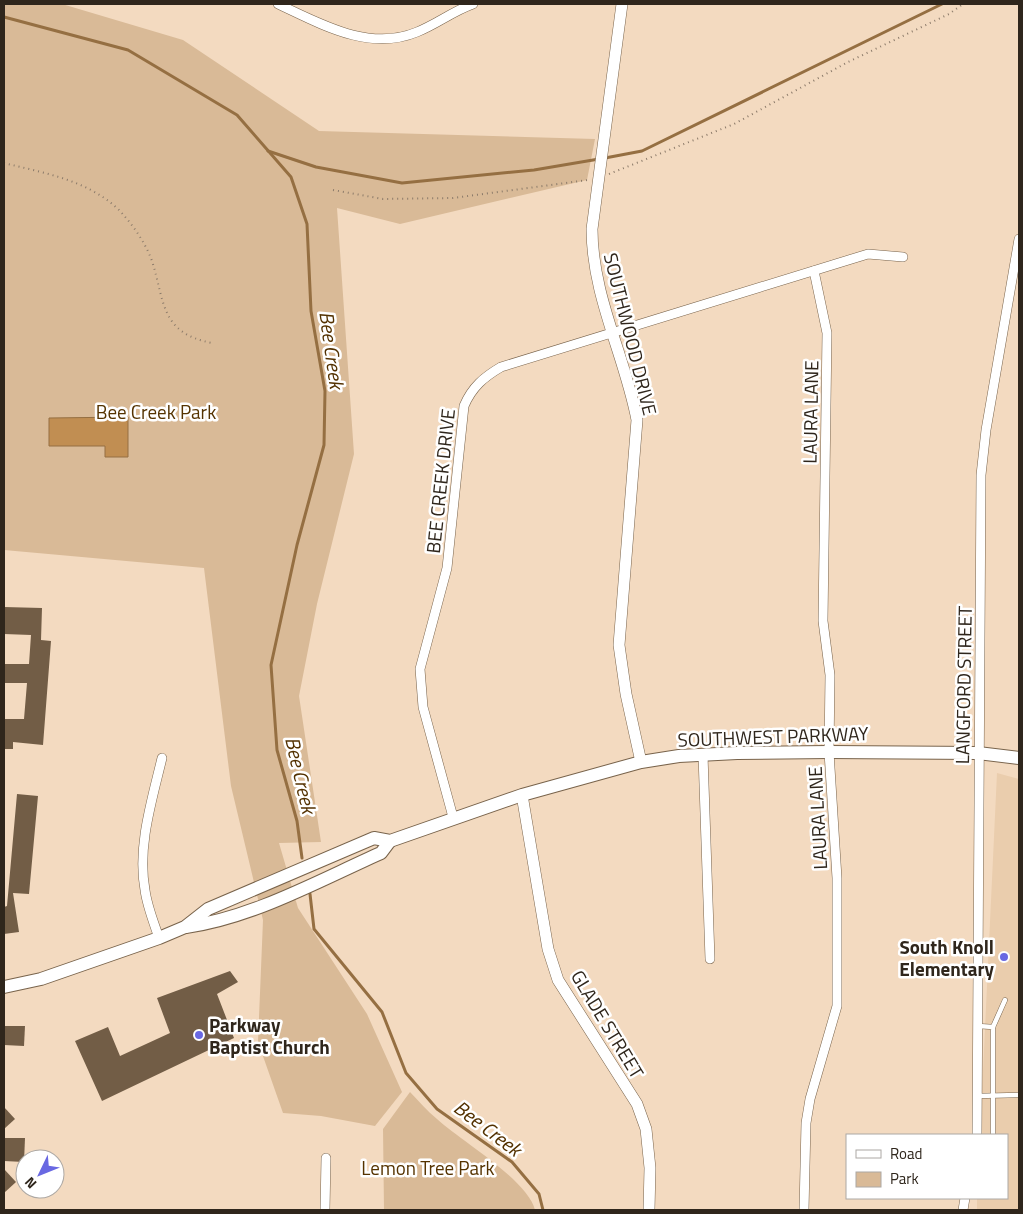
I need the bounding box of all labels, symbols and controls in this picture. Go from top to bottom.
street label: SOUTHWOOD DRIVE [597,250,665,418]
water label: Bee Creek [311,309,353,393]
street label: LAURA LANE [795,360,825,464]
park label: Bee Creek Park [96,397,216,426]
street label: BEE CREEK DRIVE [418,407,462,555]
street label: LANGFORD STREET [947,606,979,764]
street label: SOUTHWEST PARKWAY [677,718,870,754]
water label: Bee Creek [277,734,325,818]
street label: LAURA LANE [800,766,834,870]
place label: South Knoll Elementary [899,932,994,983]
marker: South Knoll Elementary [998,951,1010,963]
street label: GLADE STREET [564,964,652,1084]
place label: Parkway Baptist Church [209,1010,330,1061]
marker: Parkway Baptist Church [193,1029,205,1041]
water label: Bee Creek [448,1092,530,1165]
legend [846,1134,1008,1199]
text: Road [890,1142,922,1165]
north arrow [15,1149,65,1199]
park label: Lemon Tree Park [361,1153,495,1182]
text: Park [890,1167,919,1190]
text: N [19,1172,41,1194]

